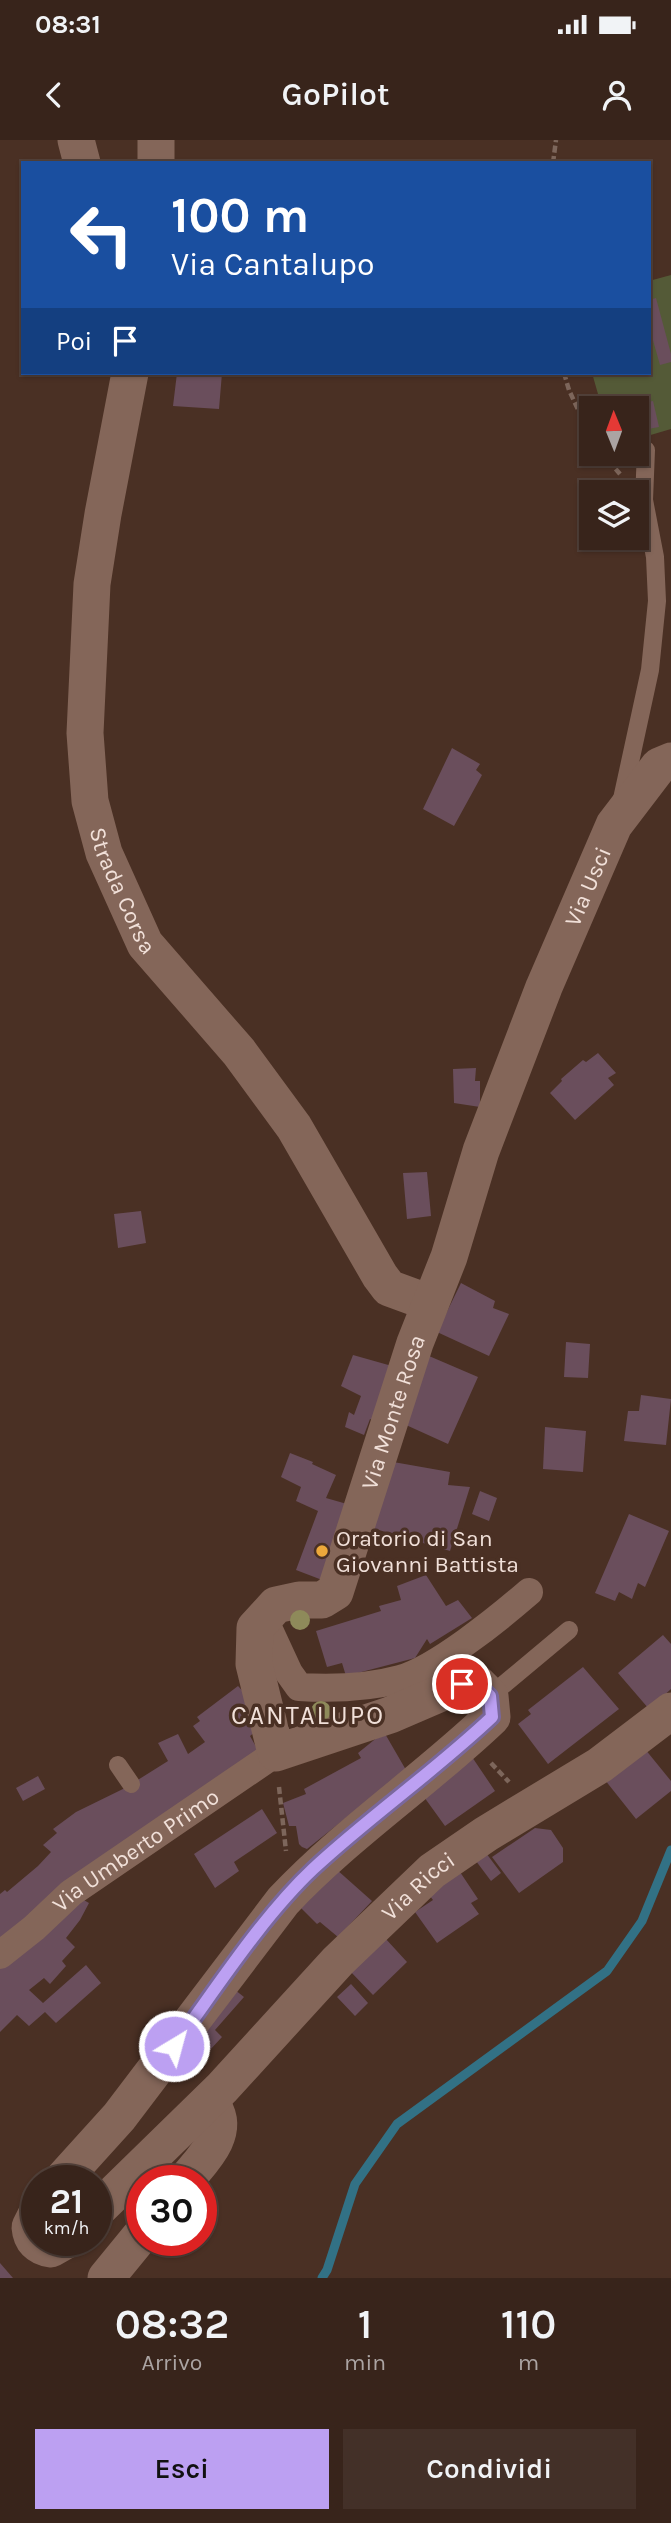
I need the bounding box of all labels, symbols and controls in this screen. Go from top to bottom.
text: 08:31 [35,9,101,40]
icon: back [35,76,73,114]
text: GoPilot [282,76,389,113]
icon: person [598,76,636,114]
text: 100 m [171,187,309,244]
icon: left [56,189,147,280]
text: Via Cantalupo [171,246,374,283]
icon: arrive [106,322,144,360]
text: Poi [56,326,92,357]
north arrow [579,396,649,466]
map controls [579,396,649,550]
button: layers [579,480,649,550]
street label: Strada Corsa [84,824,161,960]
street label: Via Usci [559,843,617,930]
street label: Via Monte Rosa [356,1331,431,1493]
place label: Oratorio di San Giovanni Battista [336,1525,519,1578]
marker: Oratorio di San Giovanni Battista [314,1543,330,1559]
pin [432,1654,492,1714]
icon: arrive [443,1665,481,1703]
district label: CANTALUPO [231,1700,385,1731]
street label: Via Umberto Primo [47,1783,224,1918]
street label: Via Ricci [376,1846,460,1926]
position arrow [137,2009,211,2083]
speed limit sign: 30 [126,2165,217,2256]
text: 21 [50,2181,83,2222]
text: km/h [44,2217,89,2239]
text: 08:32 [115,2299,229,2349]
text: 1 [358,2299,372,2349]
text: 110 [501,2299,556,2349]
text: Arrivo [142,2349,202,2376]
text: min [344,2349,386,2376]
text: m [518,2349,539,2376]
button: Esci [35,2429,329,2509]
button: Condividi [343,2429,636,2509]

